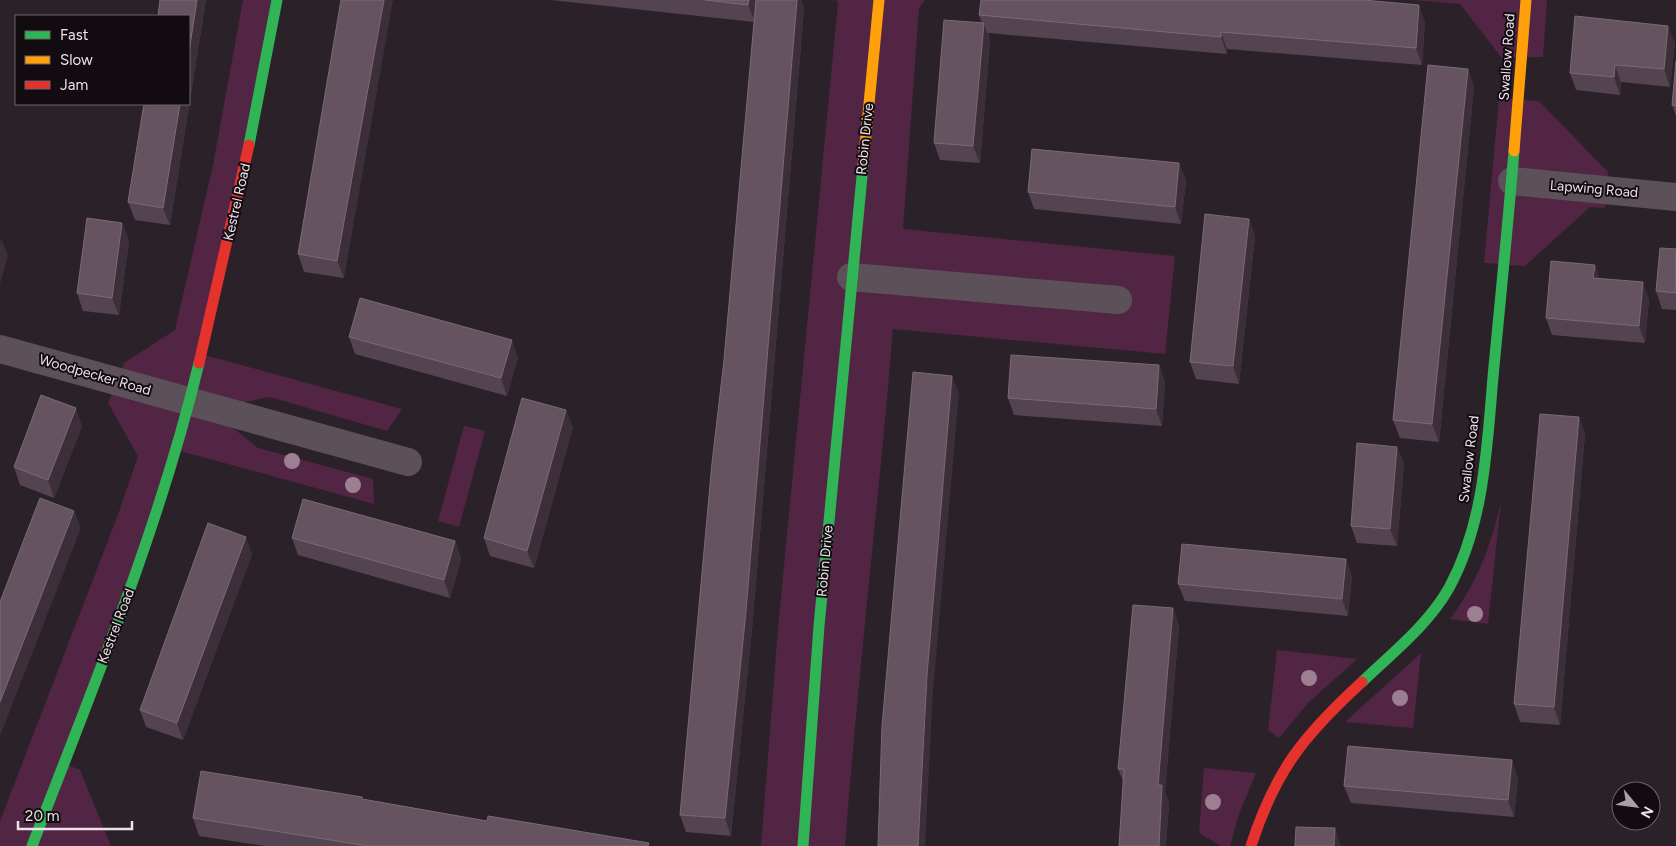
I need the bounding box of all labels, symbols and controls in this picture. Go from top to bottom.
street label: Swallow Road [1495,13,1519,101]
legend [15,15,190,105]
text: Fast [60,26,89,44]
text: Slow [60,51,93,69]
text: Jam [60,76,88,94]
street label: Robin Drive [853,102,877,176]
street label: Kestrel Road [220,162,254,242]
street label: Lapwing Road [1549,177,1639,201]
street label: Woodpecker Road [37,351,153,399]
street label: Swallow Road [1455,415,1483,503]
street label: Robin Drive [813,524,837,598]
street label: Kestrel Road [94,586,138,666]
north arrow [1611,781,1661,831]
scale bar [18,798,131,830]
text: N [1637,803,1657,821]
text: 20 m [25,807,59,825]

